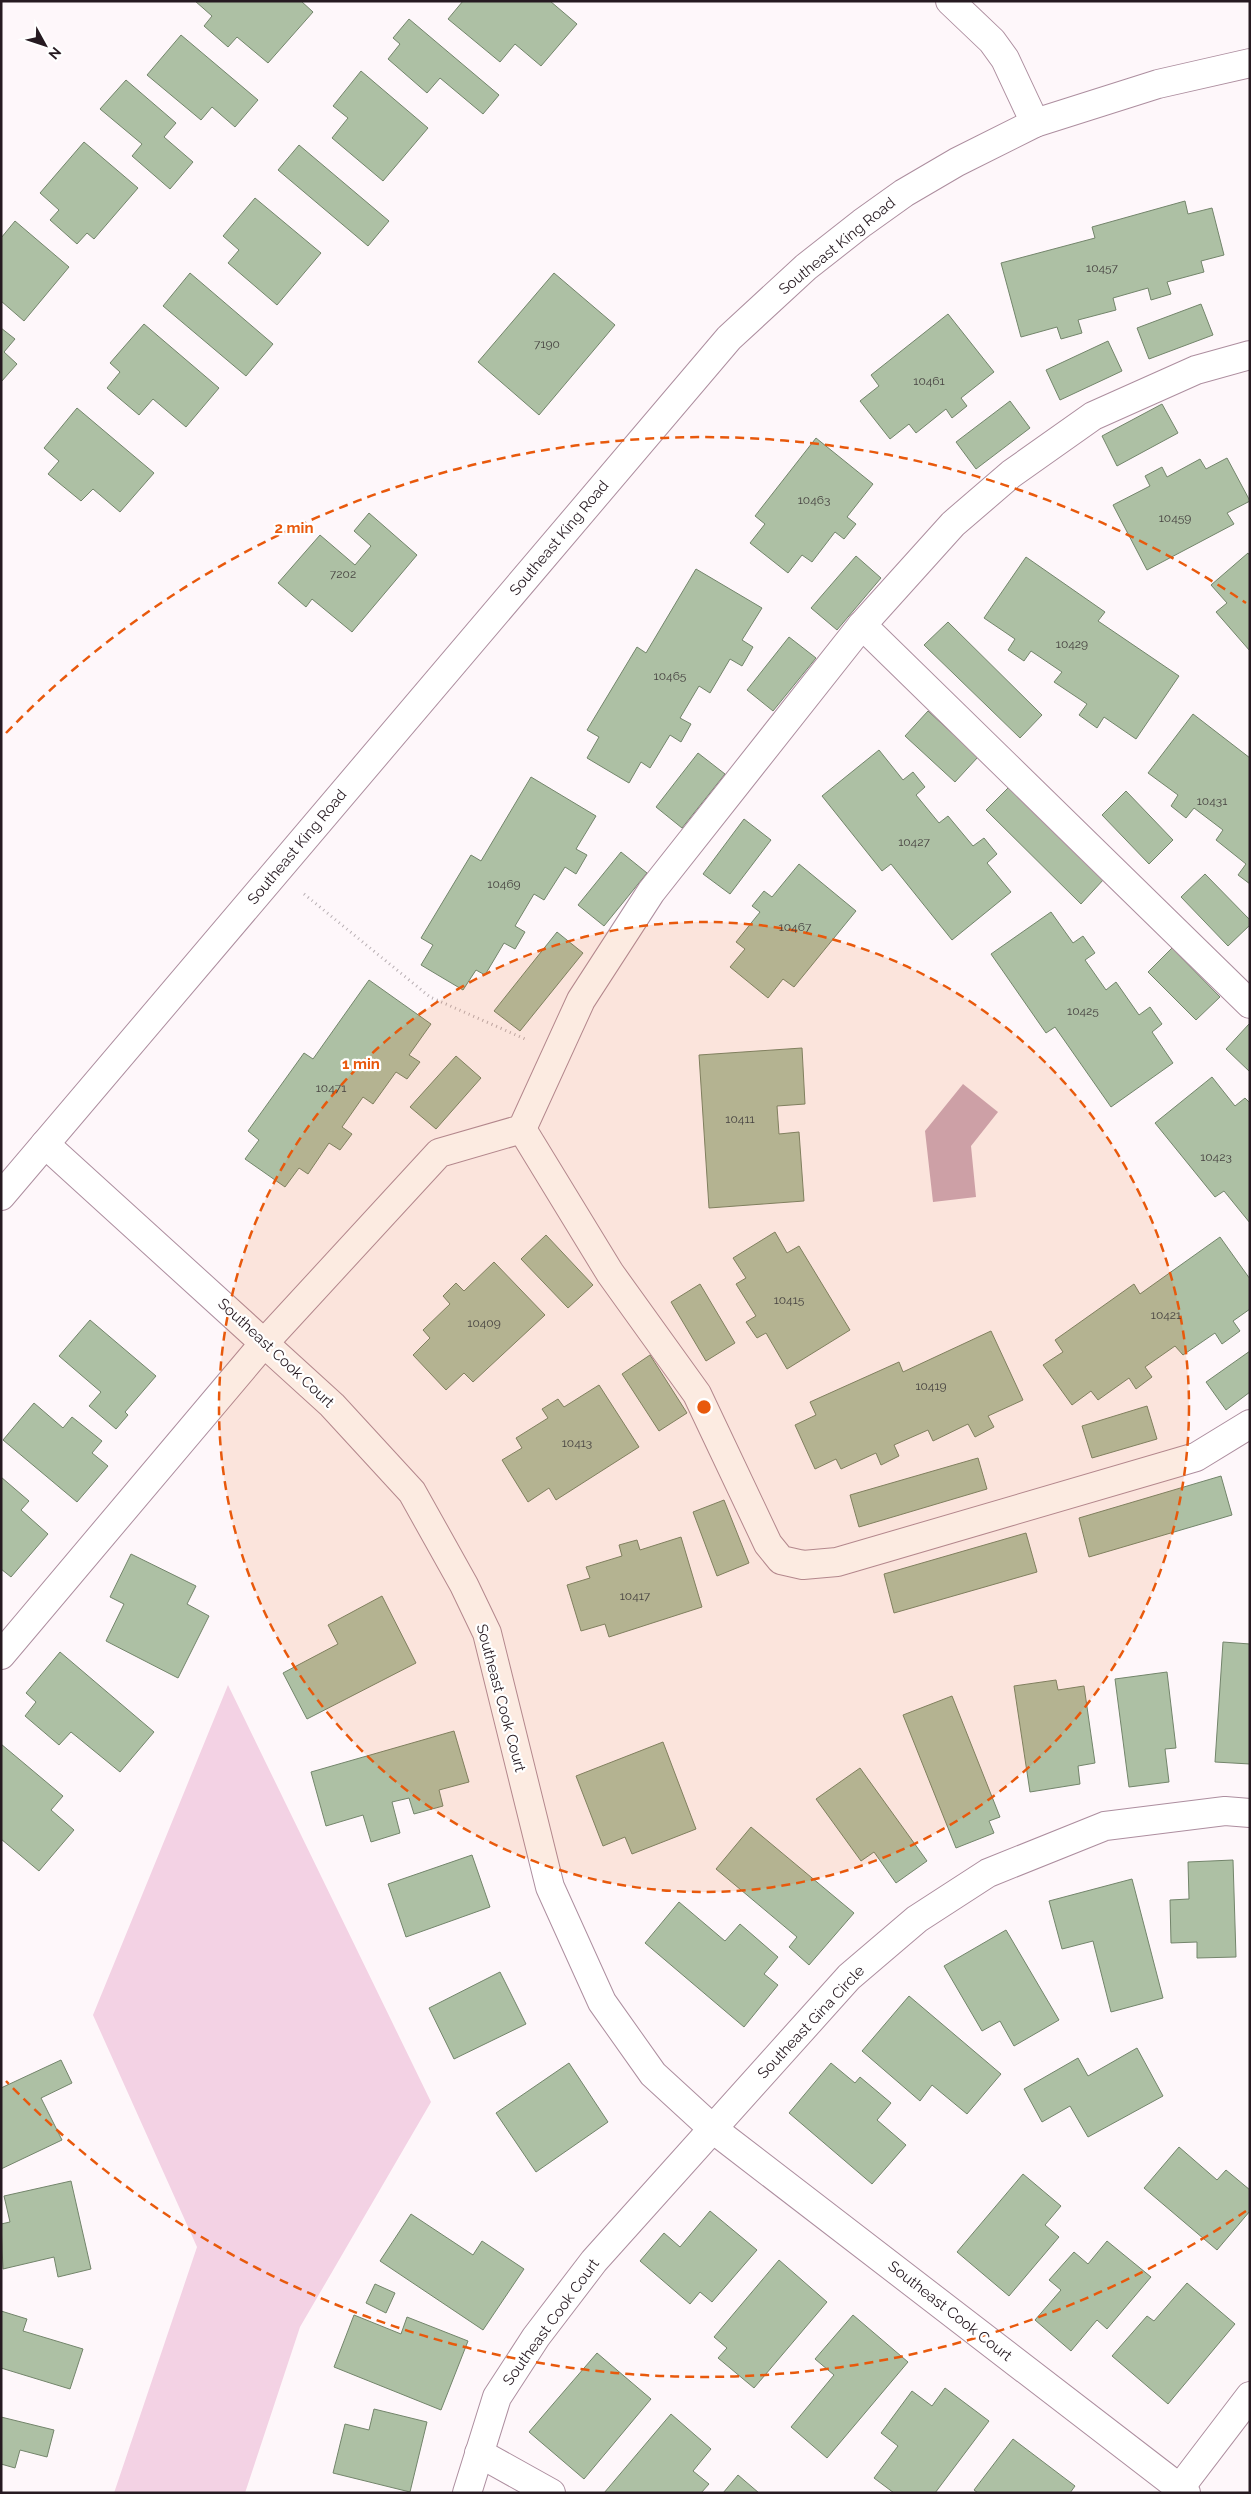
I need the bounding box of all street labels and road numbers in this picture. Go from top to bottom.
street label: Southeast King Road [775,194,899,298]
street label: Southeast King Road [506,477,612,599]
street label: Southeast King Road [244,786,350,908]
street label: Southeast Cook Court [214,1295,338,1411]
street label: Southeast Cook Court [473,1622,529,1774]
street label: Southeast Gina Circle [754,1962,868,2082]
street label: Southeast Cook Court [499,2255,603,2389]
street label: Southeast Cook Court [885,2257,1015,2365]

